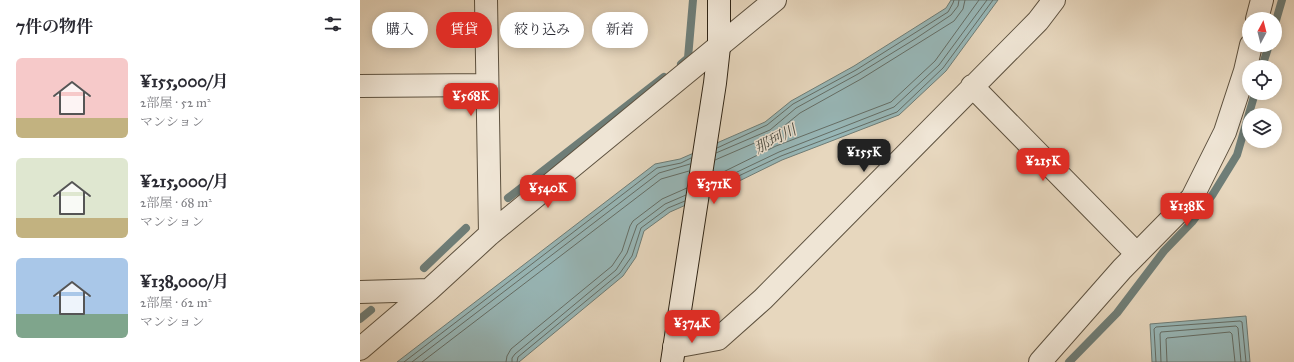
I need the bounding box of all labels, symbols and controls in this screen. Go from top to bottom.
chip: 購入 [372,12,428,48]
chip: 賃貸 [436,12,492,48]
chip: 絞り込み [500,12,584,48]
chip: 新着 [592,12,648,48]
north arrow [1242,12,1282,52]
map controls [1242,12,1282,148]
icon: filters [322,13,344,35]
text: 7件の物件 [16,16,93,37]
button: locate [1242,60,1282,100]
text: ¥155,000/月 [140,71,229,92]
icon: home [48,74,96,122]
pin: ¥568K [443,83,499,117]
text: ¥568K [452,88,490,104]
text: 2部屋 · 52 m² [140,95,211,111]
button: layers [1242,108,1282,148]
text: マンション [140,114,204,130]
water label: 那珂川 [751,120,801,157]
pin: ¥155K [836,139,892,173]
text: ¥155K [847,144,881,160]
pin: ¥215K [1015,148,1071,182]
text: ¥215K [1025,153,1061,169]
text: ¥215,000/月 [140,171,229,192]
pin: ¥371K [686,171,742,205]
icon: home [48,174,96,222]
pin: ¥540K [520,175,576,209]
text: ¥371K [696,176,732,192]
text: ¥540K [529,180,567,196]
pin: ¥138K [1159,193,1215,227]
text: 2部屋 · 68 m² [140,195,212,211]
text: ¥138K [1169,198,1205,214]
text: マンション [140,214,204,230]
text: ¥138,000/月 [140,271,229,292]
icon: home [48,274,96,322]
text: 2部屋 · 62 m² [140,295,211,311]
pin: ¥374K [664,310,720,344]
text: マンション [140,314,204,330]
text: ¥374K [674,315,710,331]

